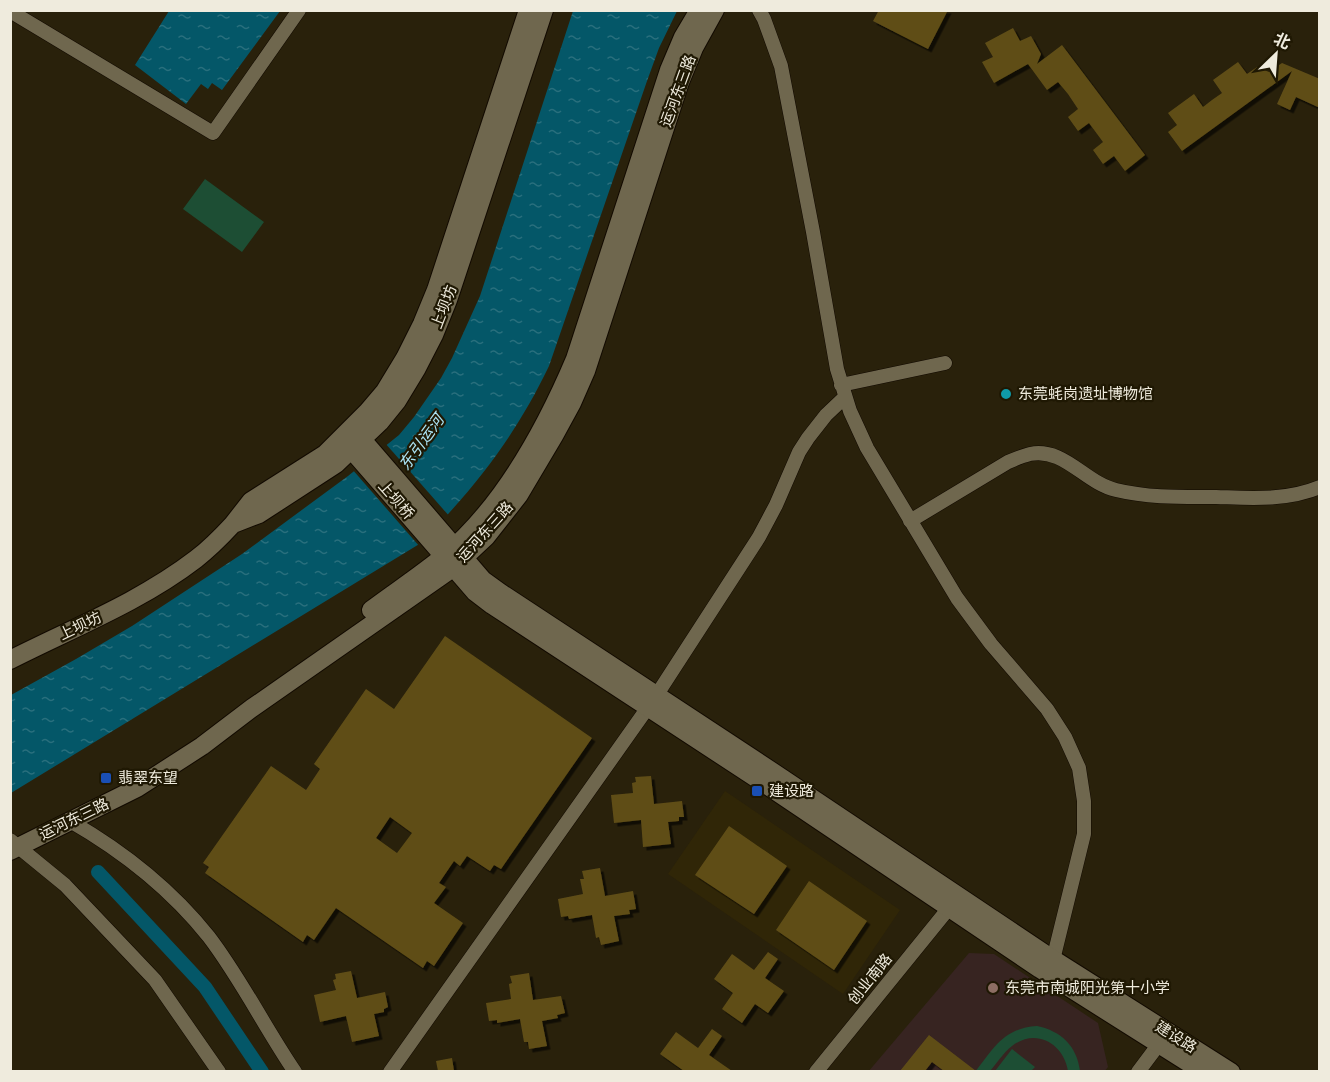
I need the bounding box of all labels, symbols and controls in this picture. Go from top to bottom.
north arrow [1246,24,1306,84]
text: 北 [1271,29,1293,53]
street label: 运河东三路 [657,53,699,129]
street label: 上坝坊 [428,283,460,331]
place label: 东莞蚝岗遗址博物馆 [1018,385,1153,403]
marker: 东莞蚝岗遗址博物馆 [999,387,1013,401]
water label: 东引运河 [395,408,450,474]
street label: 上坝桥 [374,477,418,523]
street label: 运河东三路 [453,498,517,566]
street label: 上坝坊 [56,608,104,644]
place label: 翡翠东望 [118,769,178,787]
marker: 翡翠东望 [99,771,113,785]
place label: 建设路 [769,782,814,800]
marker: 建设路 [750,784,764,798]
street label: 运河东三路 [36,794,112,844]
street label: 创业南路 [844,950,896,1008]
place label: 东莞市南城阳光第十小学 [1005,979,1170,997]
marker: 东莞市南城阳光第十小学 [986,981,1000,995]
street label: 建设路 [1152,1017,1200,1057]

